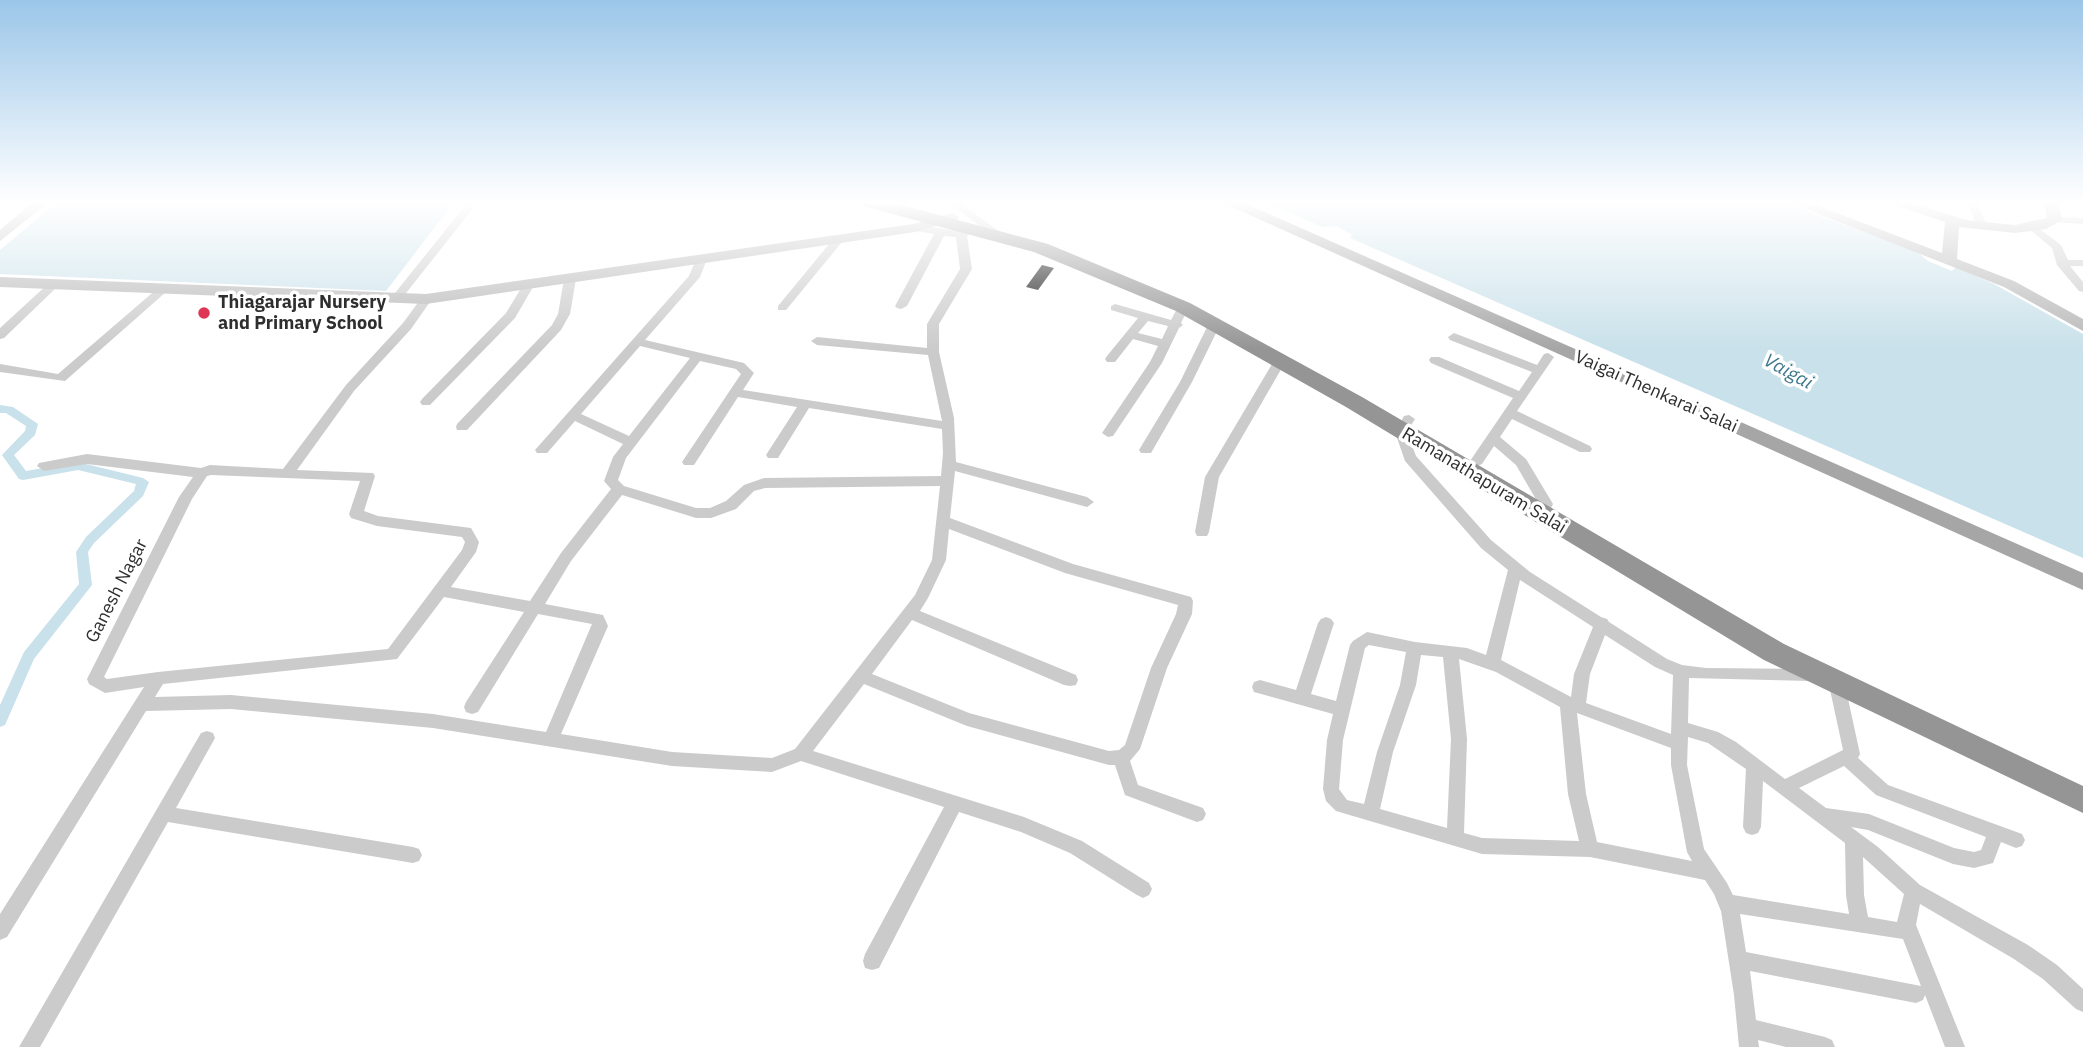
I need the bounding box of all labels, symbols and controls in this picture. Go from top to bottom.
place label: Thiagarajar Nursery and Primary School [218,292,386,334]
marker: Thiagarajar Nursery and Primary School [196,305,212,321]
street label: Vaigai Thenkarai Salai [1571,346,1741,438]
water label: Vaigai [1759,349,1817,395]
street label: Ramanathapuram Salai [1398,423,1570,539]
street label: Ganesh Nagar [82,536,152,646]

